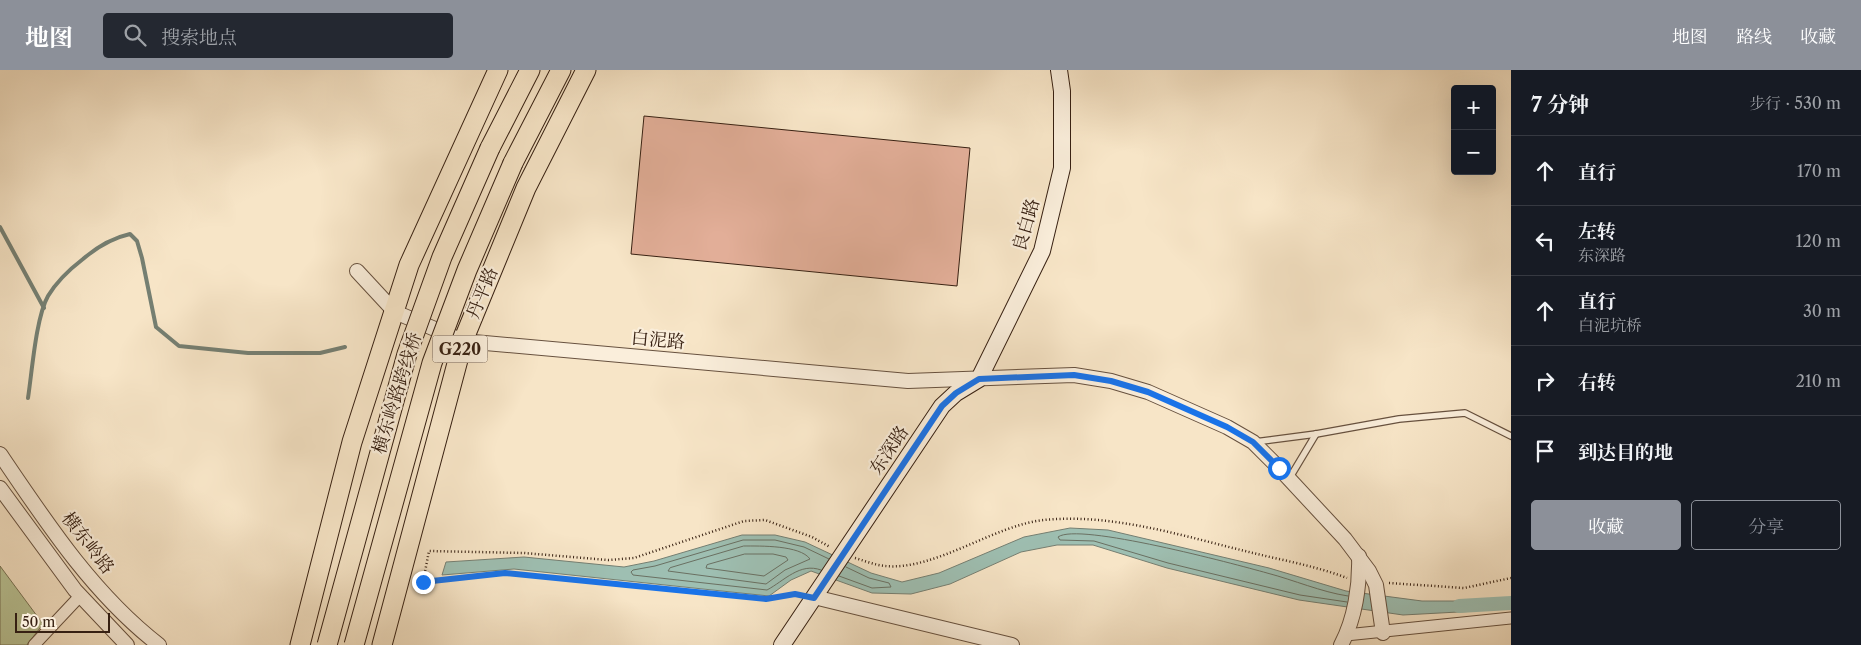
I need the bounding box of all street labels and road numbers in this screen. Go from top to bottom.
street label: 良白路 [1008,196,1044,254]
street label: 丹平路 [462,264,502,322]
street label: 白泥路 [630,327,686,353]
street label: 横东岭路跨线桥 [368,330,426,456]
road number: G220 [432,336,488,362]
street label: 东深路 [865,421,913,479]
street label: 横东岭路 [57,508,119,578]

